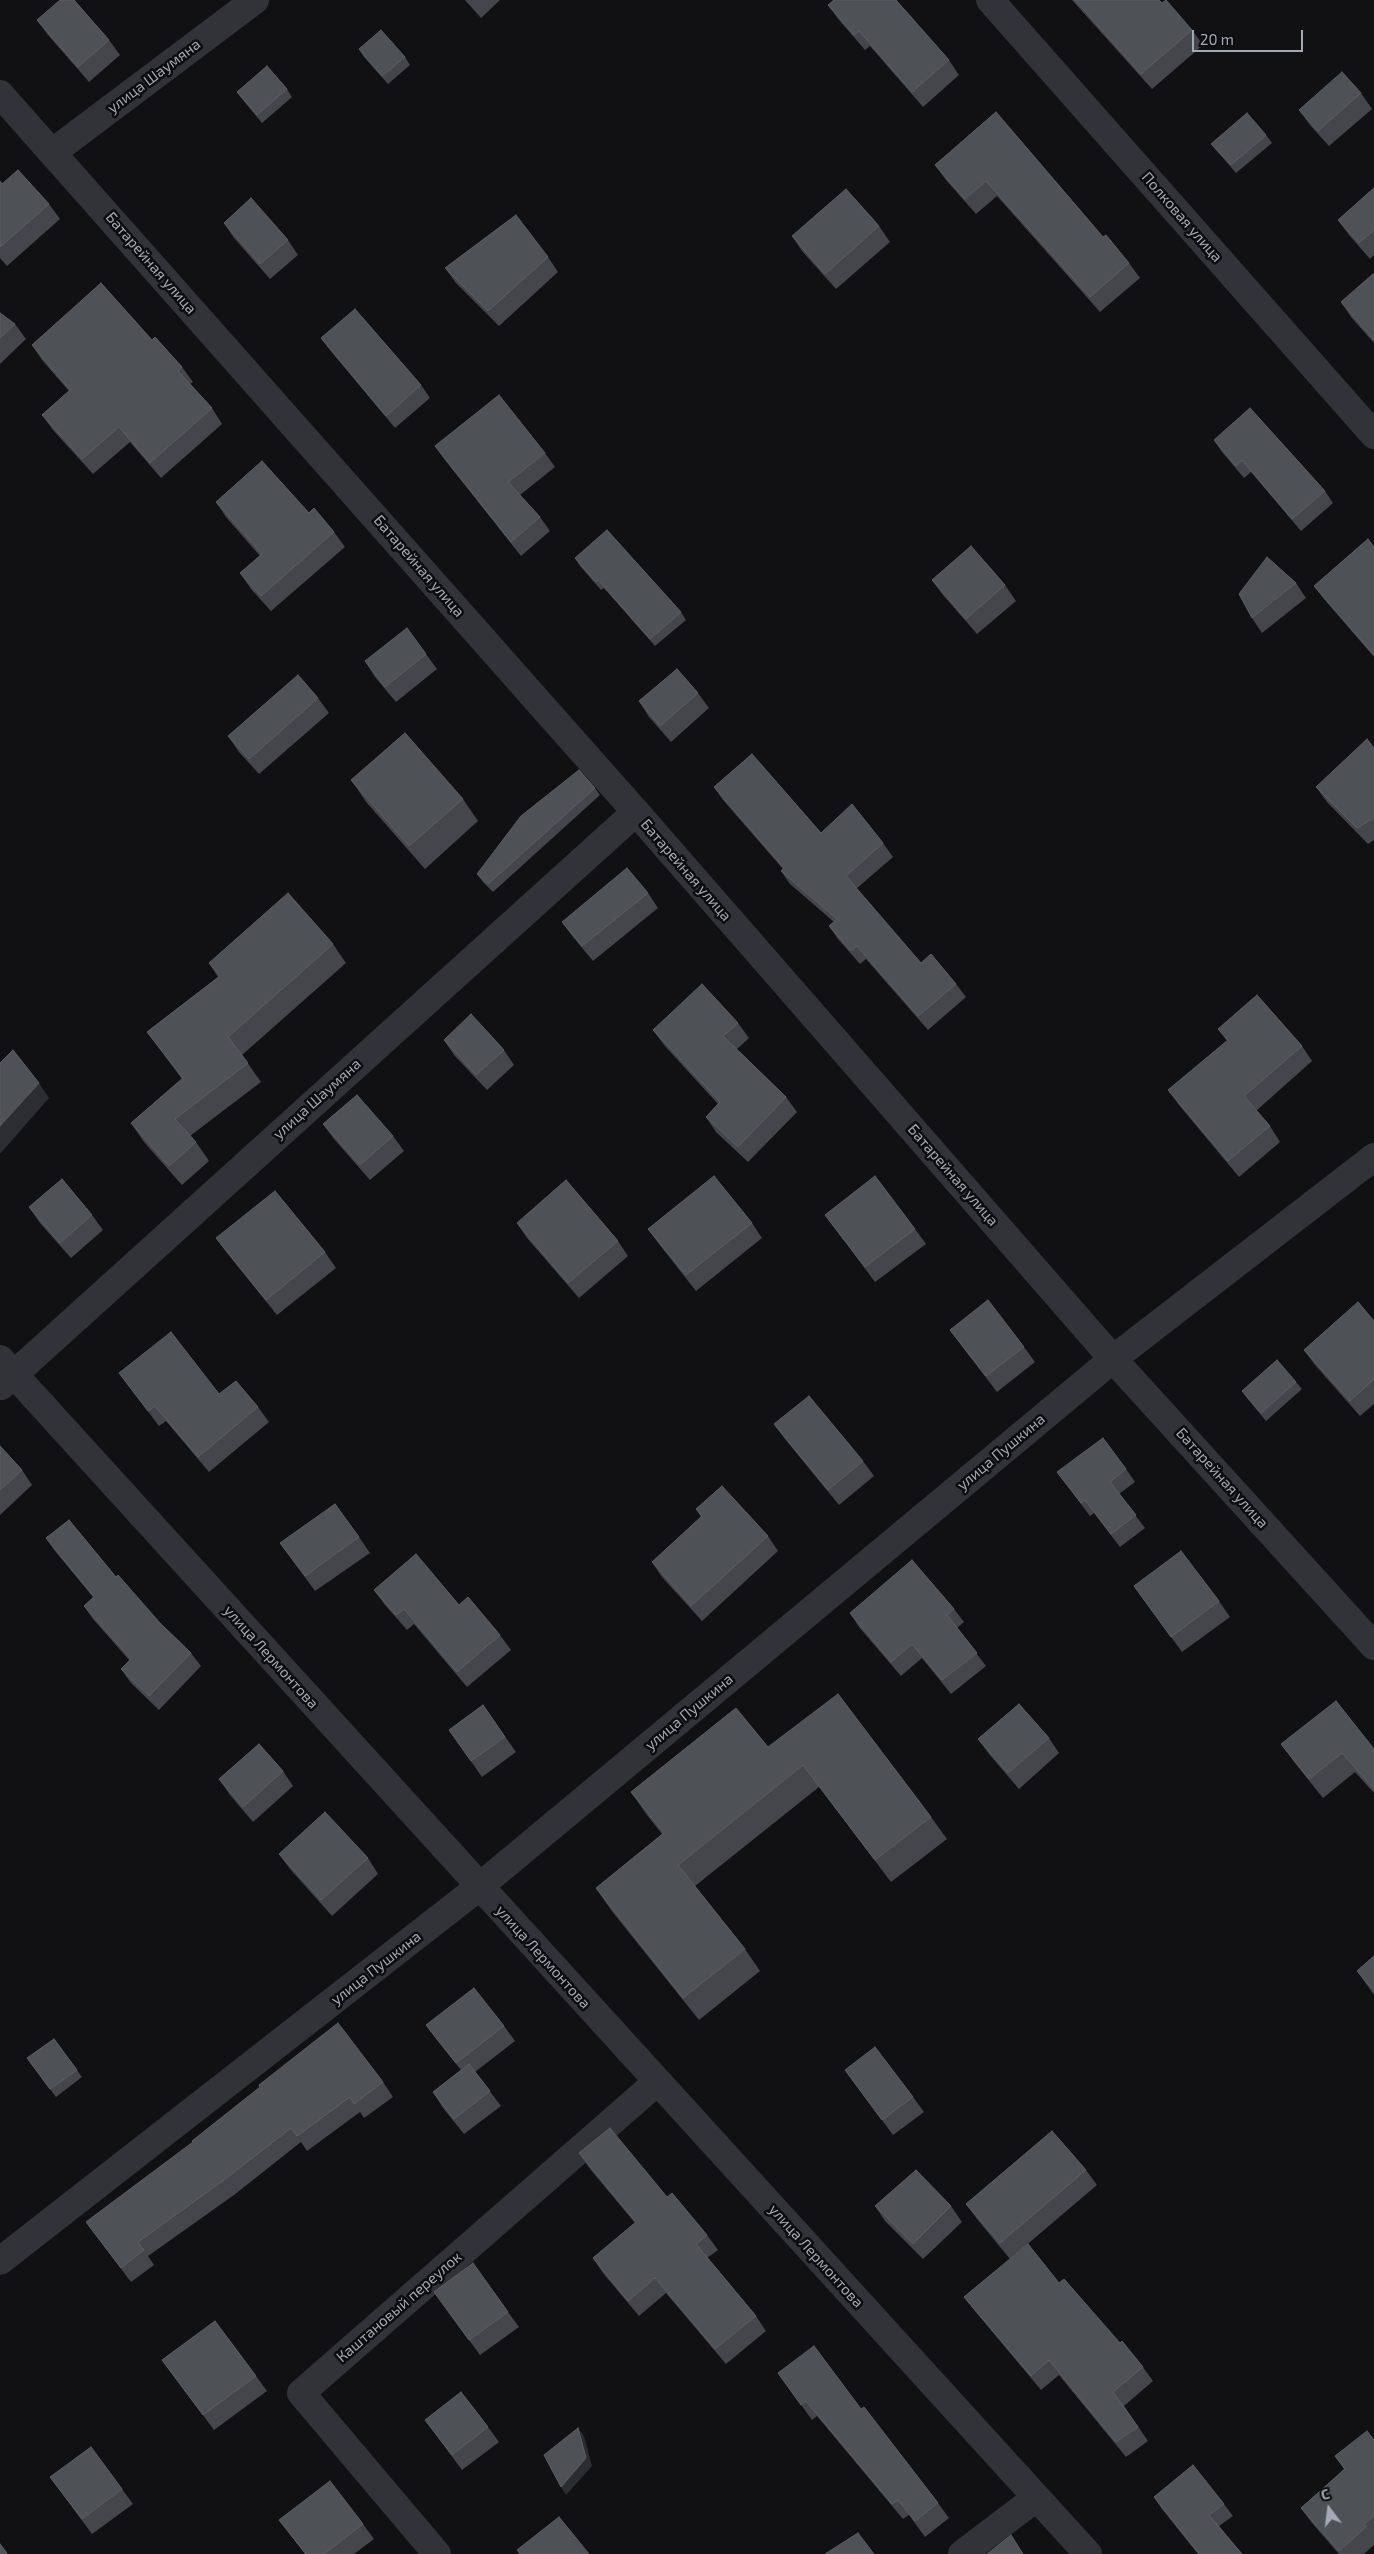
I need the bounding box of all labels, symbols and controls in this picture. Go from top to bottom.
scale bar [1194,20,1305,52]
text: 20 m [1200,30,1234,48]
street label: улица Шаумяна [104,35,204,117]
street label: Полковая улица [1138,168,1226,266]
street label: Батарейная улица [102,208,200,318]
street label: Батарейная улица [370,511,468,621]
street label: Батарейная улица [637,815,735,925]
street label: улица Шаумяна [269,1055,365,1143]
street label: Батарейная улица [904,1120,1002,1230]
street label: улица Пушкина [953,1410,1049,1494]
street label: Батарейная улица [1172,1424,1272,1532]
street label: улица Лермонтова [220,1602,322,1712]
street label: улица Пушкина [641,1670,737,1754]
street label: улица Лермонтова [492,1902,594,2012]
street label: улица Пушкина [327,1927,425,2009]
street label: улица Лермонтова [765,2201,867,2311]
street label: Каштановый переулок [333,2248,465,2366]
north arrow [1304,2484,1354,2534]
text: С [1319,2485,1331,2503]

